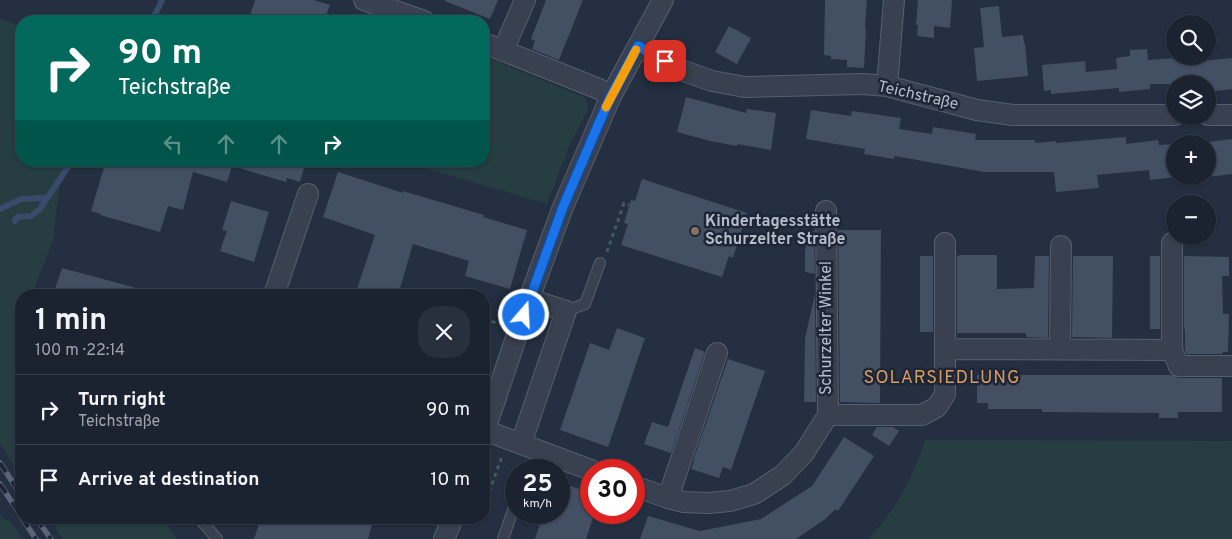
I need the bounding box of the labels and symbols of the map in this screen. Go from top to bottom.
pin [644,40,686,82]
street label: Teichstraße [876,77,960,115]
place label: Kindertagesstätte Schurzelter Straße [705,212,845,250]
marker: Kindertagesstätte Schurzelter Straße [689,225,701,237]
street label: Schurzelter Winkel [817,261,837,395]
position arrow [497,288,549,340]
district label: SOLARSIEDLUNG [864,367,1020,390]
speed limit sign: 30 [580,459,645,524]

